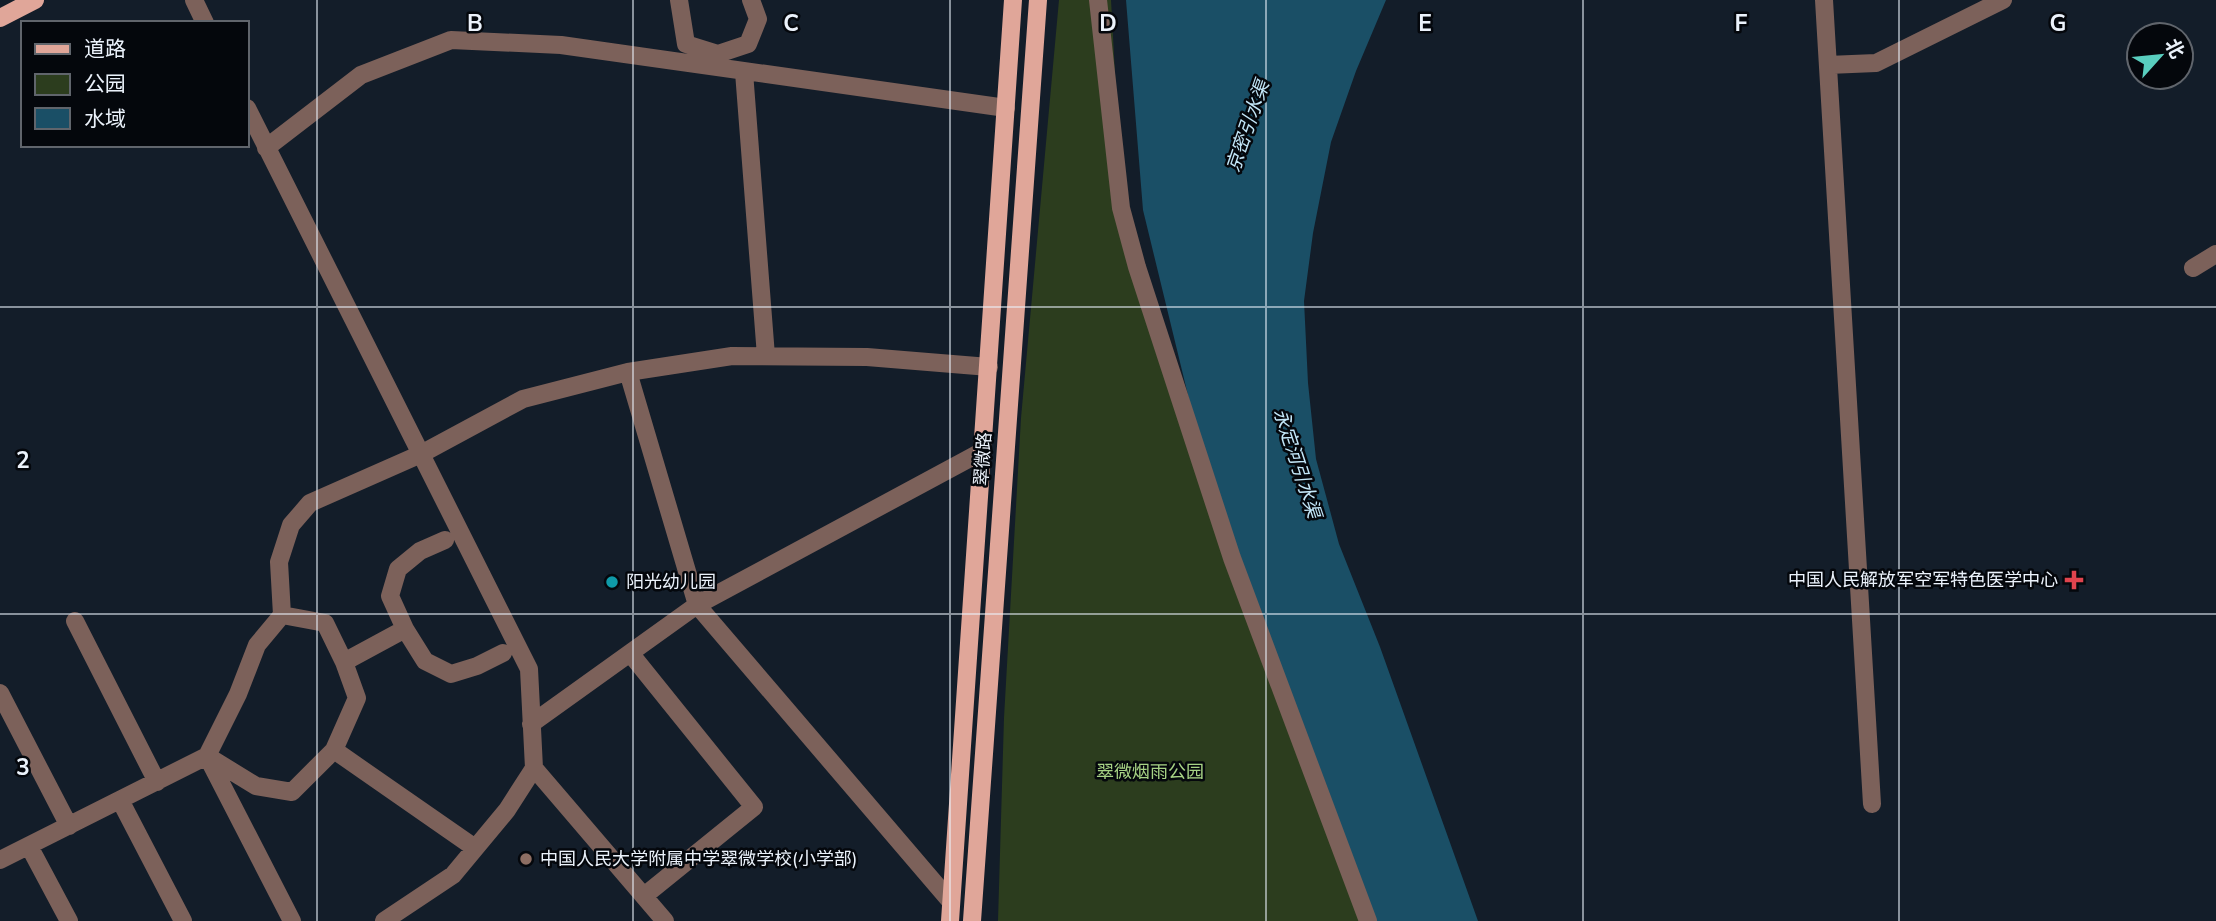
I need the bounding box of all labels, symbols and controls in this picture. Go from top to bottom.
text: B [467,8,483,39]
text: C [783,8,799,39]
text: D [1099,8,1117,39]
text: E [1418,8,1432,39]
text: F [1735,8,1748,39]
text: G [2050,8,2066,39]
legend [21,21,248,147]
north arrow [2125,21,2195,91]
text: 北 [2158,34,2190,63]
text: 道路 [84,35,126,63]
text: 公园 [84,70,126,98]
water label: 京密引水渠 [1220,74,1277,175]
text: 水域 [84,105,126,133]
water label: 永定河引水渠 [1267,405,1328,524]
street label: 翠微路 [969,431,997,487]
text: 2 [16,445,30,476]
place label: 中国人民解放军空军特色医学中心 [1788,568,2058,592]
place label: 阳光幼儿园 [626,570,716,594]
marker: 中国人民解放军空军特色医学中心 [2064,570,2084,590]
marker: 阳光幼儿园 [604,574,620,590]
text: 3 [16,752,30,783]
park label: 翠微烟雨公园 [1096,760,1204,784]
place label: 中国人民大学附属中学翠微学校(小学部) [540,847,857,871]
marker: 中国人民大学附属中学翠微学校(小学部) [518,851,534,867]

